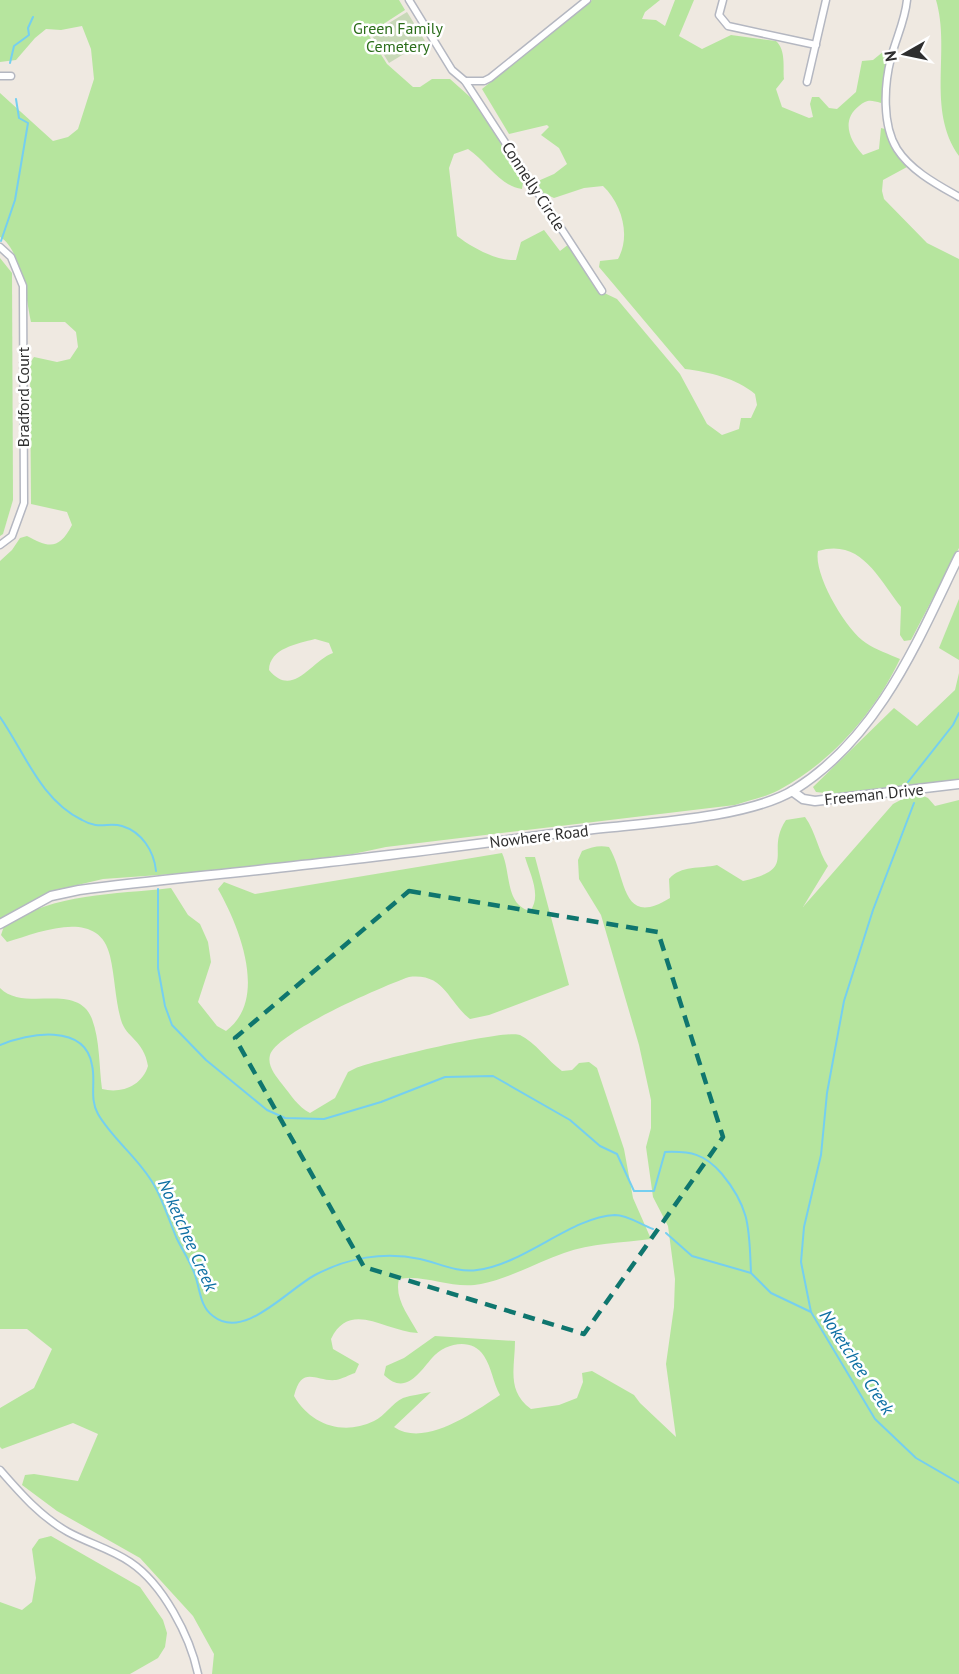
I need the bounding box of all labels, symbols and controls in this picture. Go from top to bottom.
park label: Green Family Cemetery [353,18,444,56]
north arrow [875,24,935,84]
text: N [879,50,901,63]
street label: Connelly Circle [498,138,570,234]
street label: Bradford Court [13,346,33,447]
street label: Freeman Drive [823,779,925,809]
street label: Nowhere Road [488,820,590,852]
water label: Noketchee Creek [153,1175,223,1296]
water label: Noketchee Creek [815,1305,900,1420]

